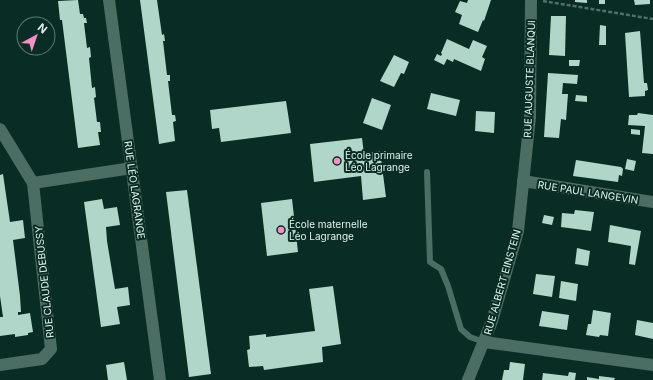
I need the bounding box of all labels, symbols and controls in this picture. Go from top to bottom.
north arrow [16,16,56,56]
text: N [35,20,50,36]
street label: RUE AUGUSTE BLANQUI [521,20,537,138]
street label: RUE LÉO LAGRANGE [122,140,149,240]
place label: École primaire Léo Lagrange [345,148,413,173]
marker: École primaire Léo Lagrange [332,156,342,166]
street label: RUE PAUL LANGEVIN [537,178,639,206]
place label: École maternelle Léo Lagrange [289,217,368,242]
street label: RUE CLAUDE DEBUSSY [32,225,56,339]
marker: École maternelle Léo Lagrange [276,225,286,235]
street label: RUE ALBERT EINSTEIN [481,228,523,336]

